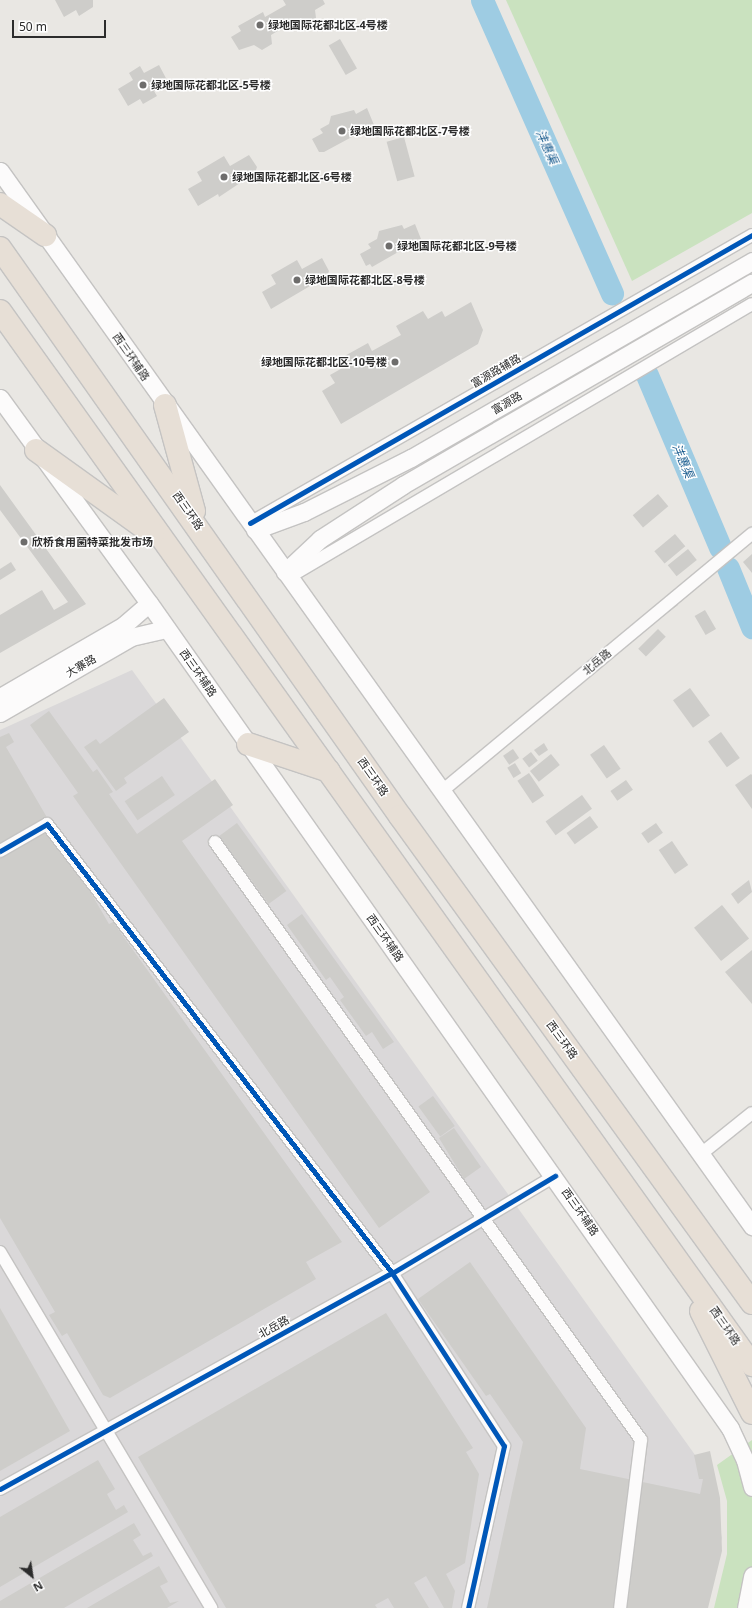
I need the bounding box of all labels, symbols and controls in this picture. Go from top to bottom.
scale bar [14,12,108,38]
text: 50 m [19,18,47,35]
place label: 绿地国际花都北区-4号楼 [268,18,388,32]
marker: 绿地国际花都北区-4号楼 [255,20,265,30]
place label: 绿地国际花都北区-5号楼 [151,78,271,92]
marker: 绿地国际花都北区-5号楼 [138,80,148,90]
place label: 绿地国际花都北区-7号楼 [350,124,470,138]
marker: 绿地国际花都北区-7号楼 [337,126,347,136]
water label: 沣惠渠 [533,128,561,166]
place label: 绿地国际花都北区-6号楼 [232,170,352,184]
marker: 绿地国际花都北区-6号楼 [219,172,229,182]
place label: 绿地国际花都北区-9号楼 [397,239,517,253]
marker: 绿地国际花都北区-9号楼 [384,241,394,251]
place label: 绿地国际花都北区-8号楼 [305,273,425,287]
marker: 绿地国际花都北区-8号楼 [292,275,302,285]
street label: 西三环辅路 [110,331,152,383]
street label: 富源路辅路 [469,352,523,390]
place label: 绿地国际花都北区-10号楼 [261,355,387,369]
marker: 绿地国际花都北区-10号楼 [390,357,400,367]
street label: 富源路 [489,389,525,417]
water label: 沣惠渠 [669,442,697,480]
street label: 西三环路 [170,489,206,533]
place label: 欣桥食用菌特菜批发市场 [32,535,153,549]
marker: 欣桥食用菌特菜批发市场 [19,537,29,547]
street label: 北岳路 [580,646,614,678]
street label: 西三环辅路 [177,647,219,699]
street label: 大寨路 [63,652,99,680]
street label: 西三环路 [355,755,391,799]
street label: 西三环辅路 [364,912,406,964]
street label: 西三环路 [544,1018,580,1062]
street label: 西三环辅路 [559,1186,601,1238]
street label: 西三环路 [707,1304,743,1348]
street label: 北岳路 [256,1313,292,1341]
north arrow [12,1556,52,1596]
text: N [31,1578,46,1596]

